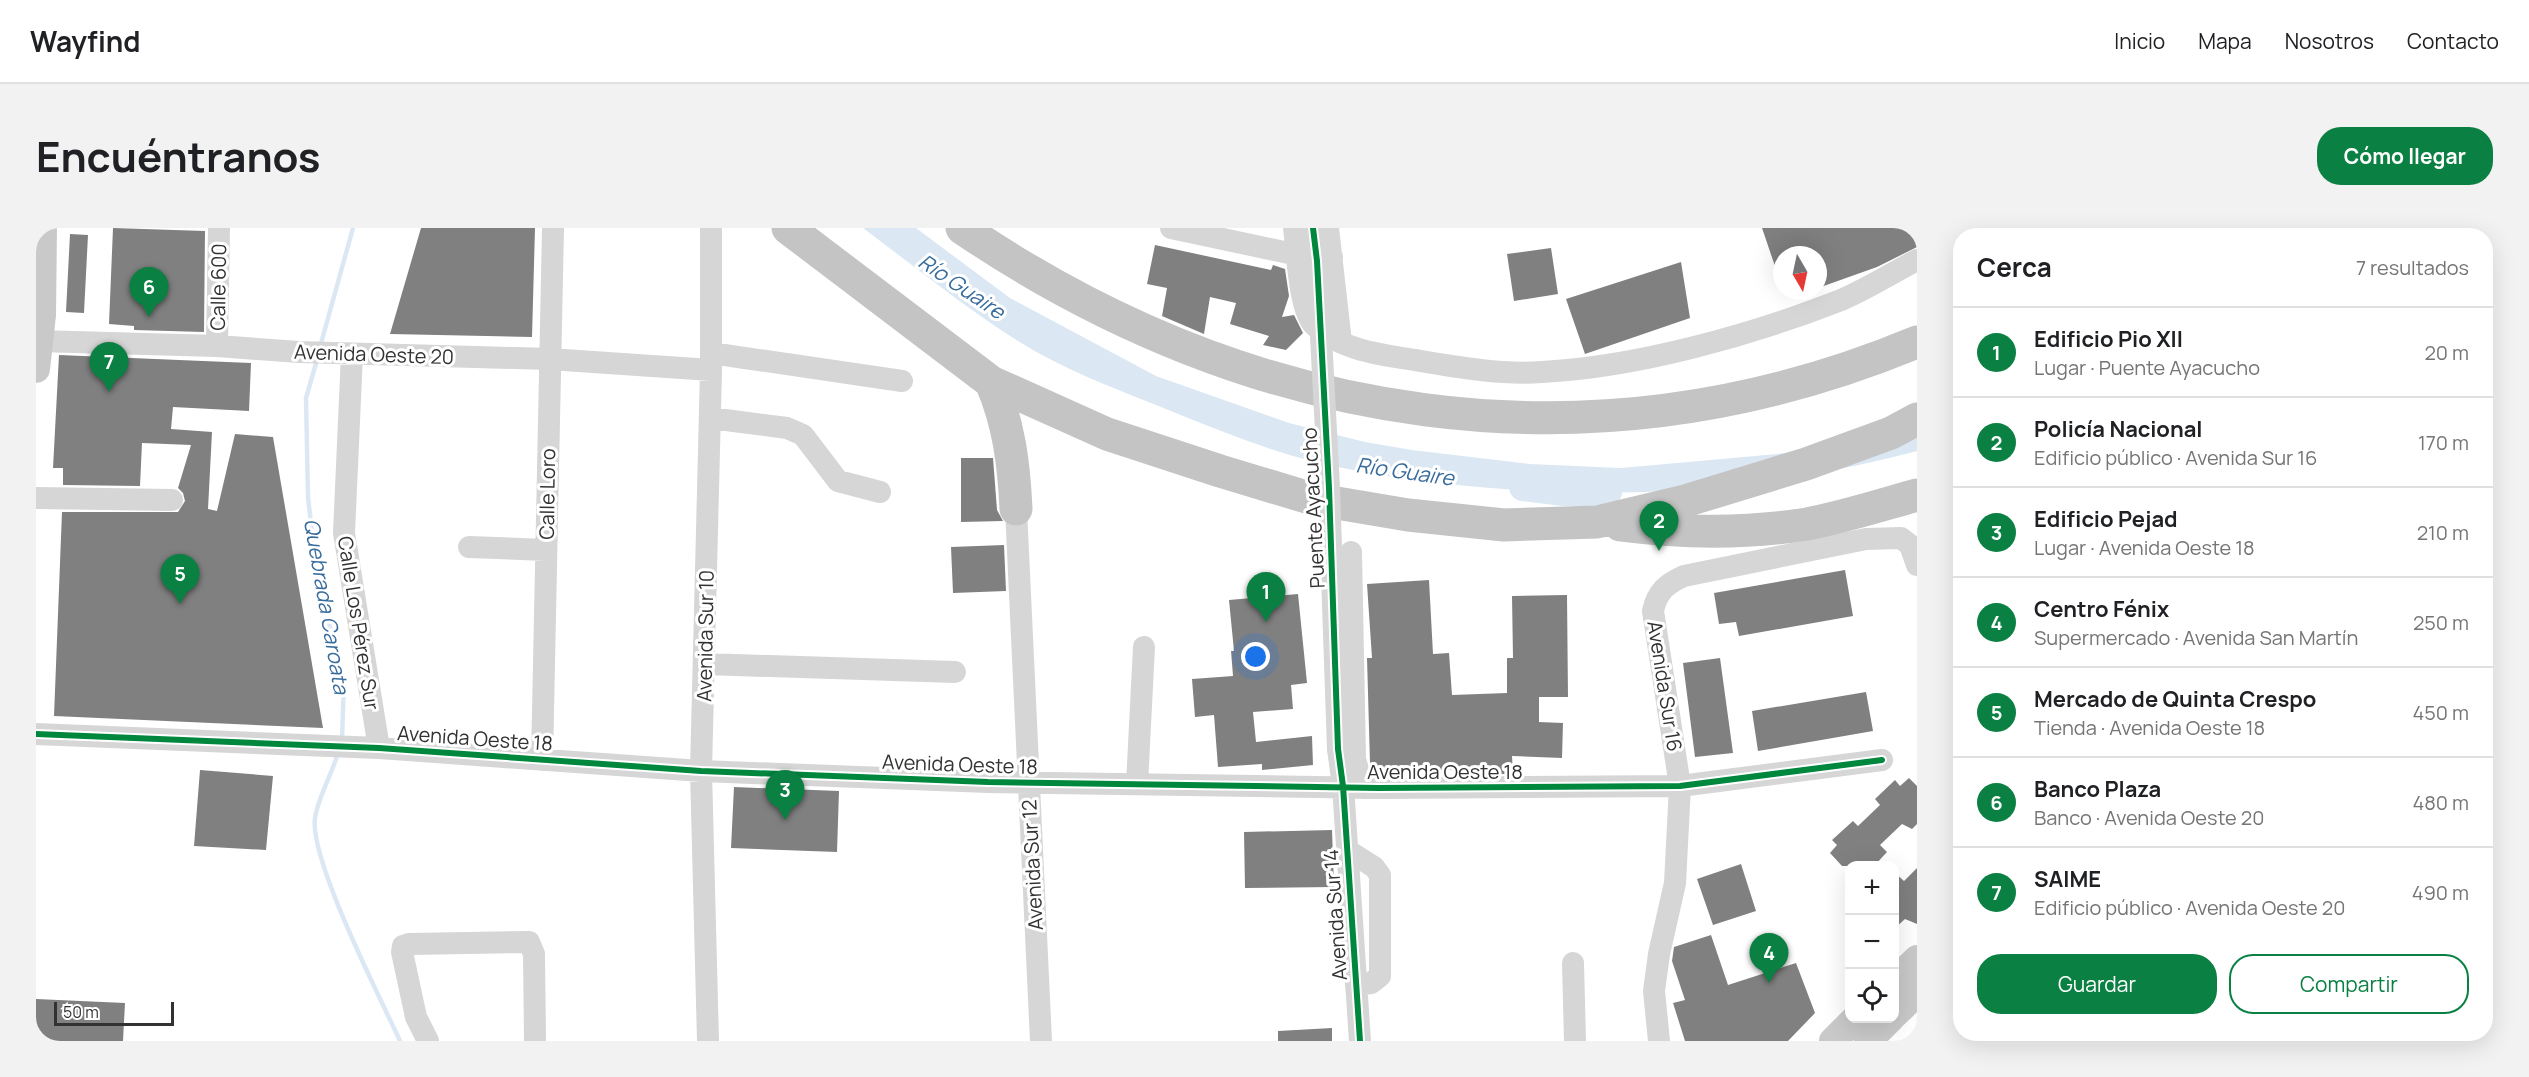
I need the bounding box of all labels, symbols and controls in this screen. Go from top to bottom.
text: Wayfind [30,22,140,60]
text: Inicio [2114,27,2165,55]
text: Mapa [2198,27,2252,55]
text: Nosotros [2285,27,2374,55]
text: Contacto [2407,27,2499,55]
text: Encuéntranos [36,127,321,185]
button: Cómo llegar [2317,127,2493,185]
street label: Calle 600 [204,243,232,331]
north arrow [1773,246,1827,300]
water label: Río Guaire [913,247,1012,326]
text: Cerca [1977,249,2052,285]
text: 7 resultados [2356,254,2469,281]
pin: 6 [130,268,168,317]
text: Edificio Pio XII [2034,324,2183,354]
street label: Avenida Oeste 20 [294,338,454,370]
text: 1 [1992,339,2001,366]
text: 20 m [2424,339,2469,366]
pin: 7 [90,342,128,392]
text: Lugar · Puente Ayacucho [2034,354,2260,381]
text: Policía Nacional [2034,414,2203,444]
street label: Puente Ayacucho [1295,427,1331,589]
text: 2 [1991,429,2002,456]
text: 170 m [2418,429,2469,456]
text: Edificio público · Avenida Sur 16 [2034,444,2317,471]
street label: Calle Loro [533,448,561,540]
water label: Río Guaire [1354,450,1457,492]
pin: 2 [1640,502,1678,551]
text: Edificio Pejad [2034,504,2178,534]
water label: Quebrada Caroata [298,516,356,697]
text: 3 [1991,519,2002,546]
text: 210 m [2417,519,2469,546]
street label: Calle Los Pérez Sur [332,534,386,712]
text: Lugar · Avenida Oeste 18 [2034,534,2255,561]
pin: 5 [160,554,200,604]
street label: Avenida Sur 10 [690,570,720,702]
pin: 1 [1246,572,1286,622]
text: Centro Fénix [2034,594,2169,624]
text: 4 [1990,609,2003,636]
text: 250 m [2413,609,2469,636]
street label: Avenida Sur 16 [1641,619,1689,753]
text: Supermercado · Avenida San Martín [2034,624,2358,651]
your location [1241,642,1270,671]
text: Mercado de Quinta Crespo [2034,684,2316,714]
text: 5 [1991,699,2002,726]
text: 450 m [2413,699,2469,726]
text: Tienda · Avenida Oeste 18 [2034,714,2265,741]
street label: Avenida Oeste 18 [396,719,554,757]
street label: Avenida Oeste 18 [882,748,1038,780]
street label: Avenida Oeste 18 [1367,758,1523,785]
pin: 3 [766,770,804,820]
text: Banco Plaza [2034,774,2161,804]
text: 6 [1990,789,2003,816]
text: 480 m [2412,789,2469,816]
street label: Avenida Sur 12 [1015,799,1049,931]
text: Banco · Avenida Oeste 20 [2034,804,2264,831]
street label: Avenida Sur 14 [1317,848,1353,982]
map controls [1845,861,1899,1023]
button: + [1845,861,1899,915]
text: SAIME [2034,864,2101,894]
text: 7 [1991,879,2002,906]
text: 490 m [2412,879,2469,906]
text: Edificio público · Avenida Oeste 20 [2034,894,2345,921]
button: − [1845,915,1899,969]
pin: 4 [1750,934,1788,983]
button: Guardar [1977,954,2217,1014]
button: Compartir [2229,954,2469,1014]
button: locate [1845,969,1899,1023]
scale bar [54,999,174,1026]
text: 50 m [63,1001,99,1023]

